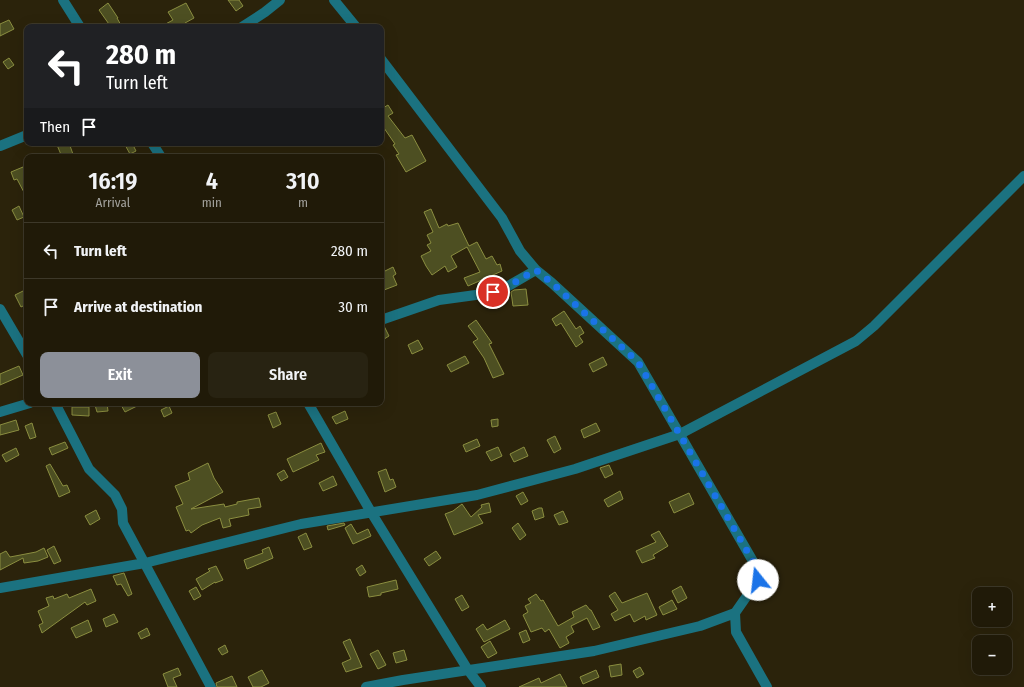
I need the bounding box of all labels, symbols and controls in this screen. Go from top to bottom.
text: 280 m [106,38,176,71]
icon: left [40,40,92,92]
text: Turn left [106,72,168,94]
icon: arrive [78,116,100,138]
text: Then [40,118,70,136]
text: 16:19 [88,167,137,195]
text: 4 [206,167,218,195]
text: 310 [286,167,320,195]
text: Arrival [96,195,130,210]
text: min [202,195,222,210]
text: m [298,195,308,210]
icon: left [40,240,62,262]
text: Turn left [74,242,127,260]
text: 280 m [331,242,368,260]
pin [476,275,510,309]
icon: arrive [482,281,504,303]
icon: arrive [40,296,62,318]
text: Arrive at destination [74,298,202,316]
text: 30 m [338,298,368,316]
button: Exit [40,352,200,398]
button: Share [208,352,368,398]
position arrow [737,559,779,601]
map controls [972,587,1012,675]
button: + [972,587,1012,627]
button: − [972,635,1012,675]

